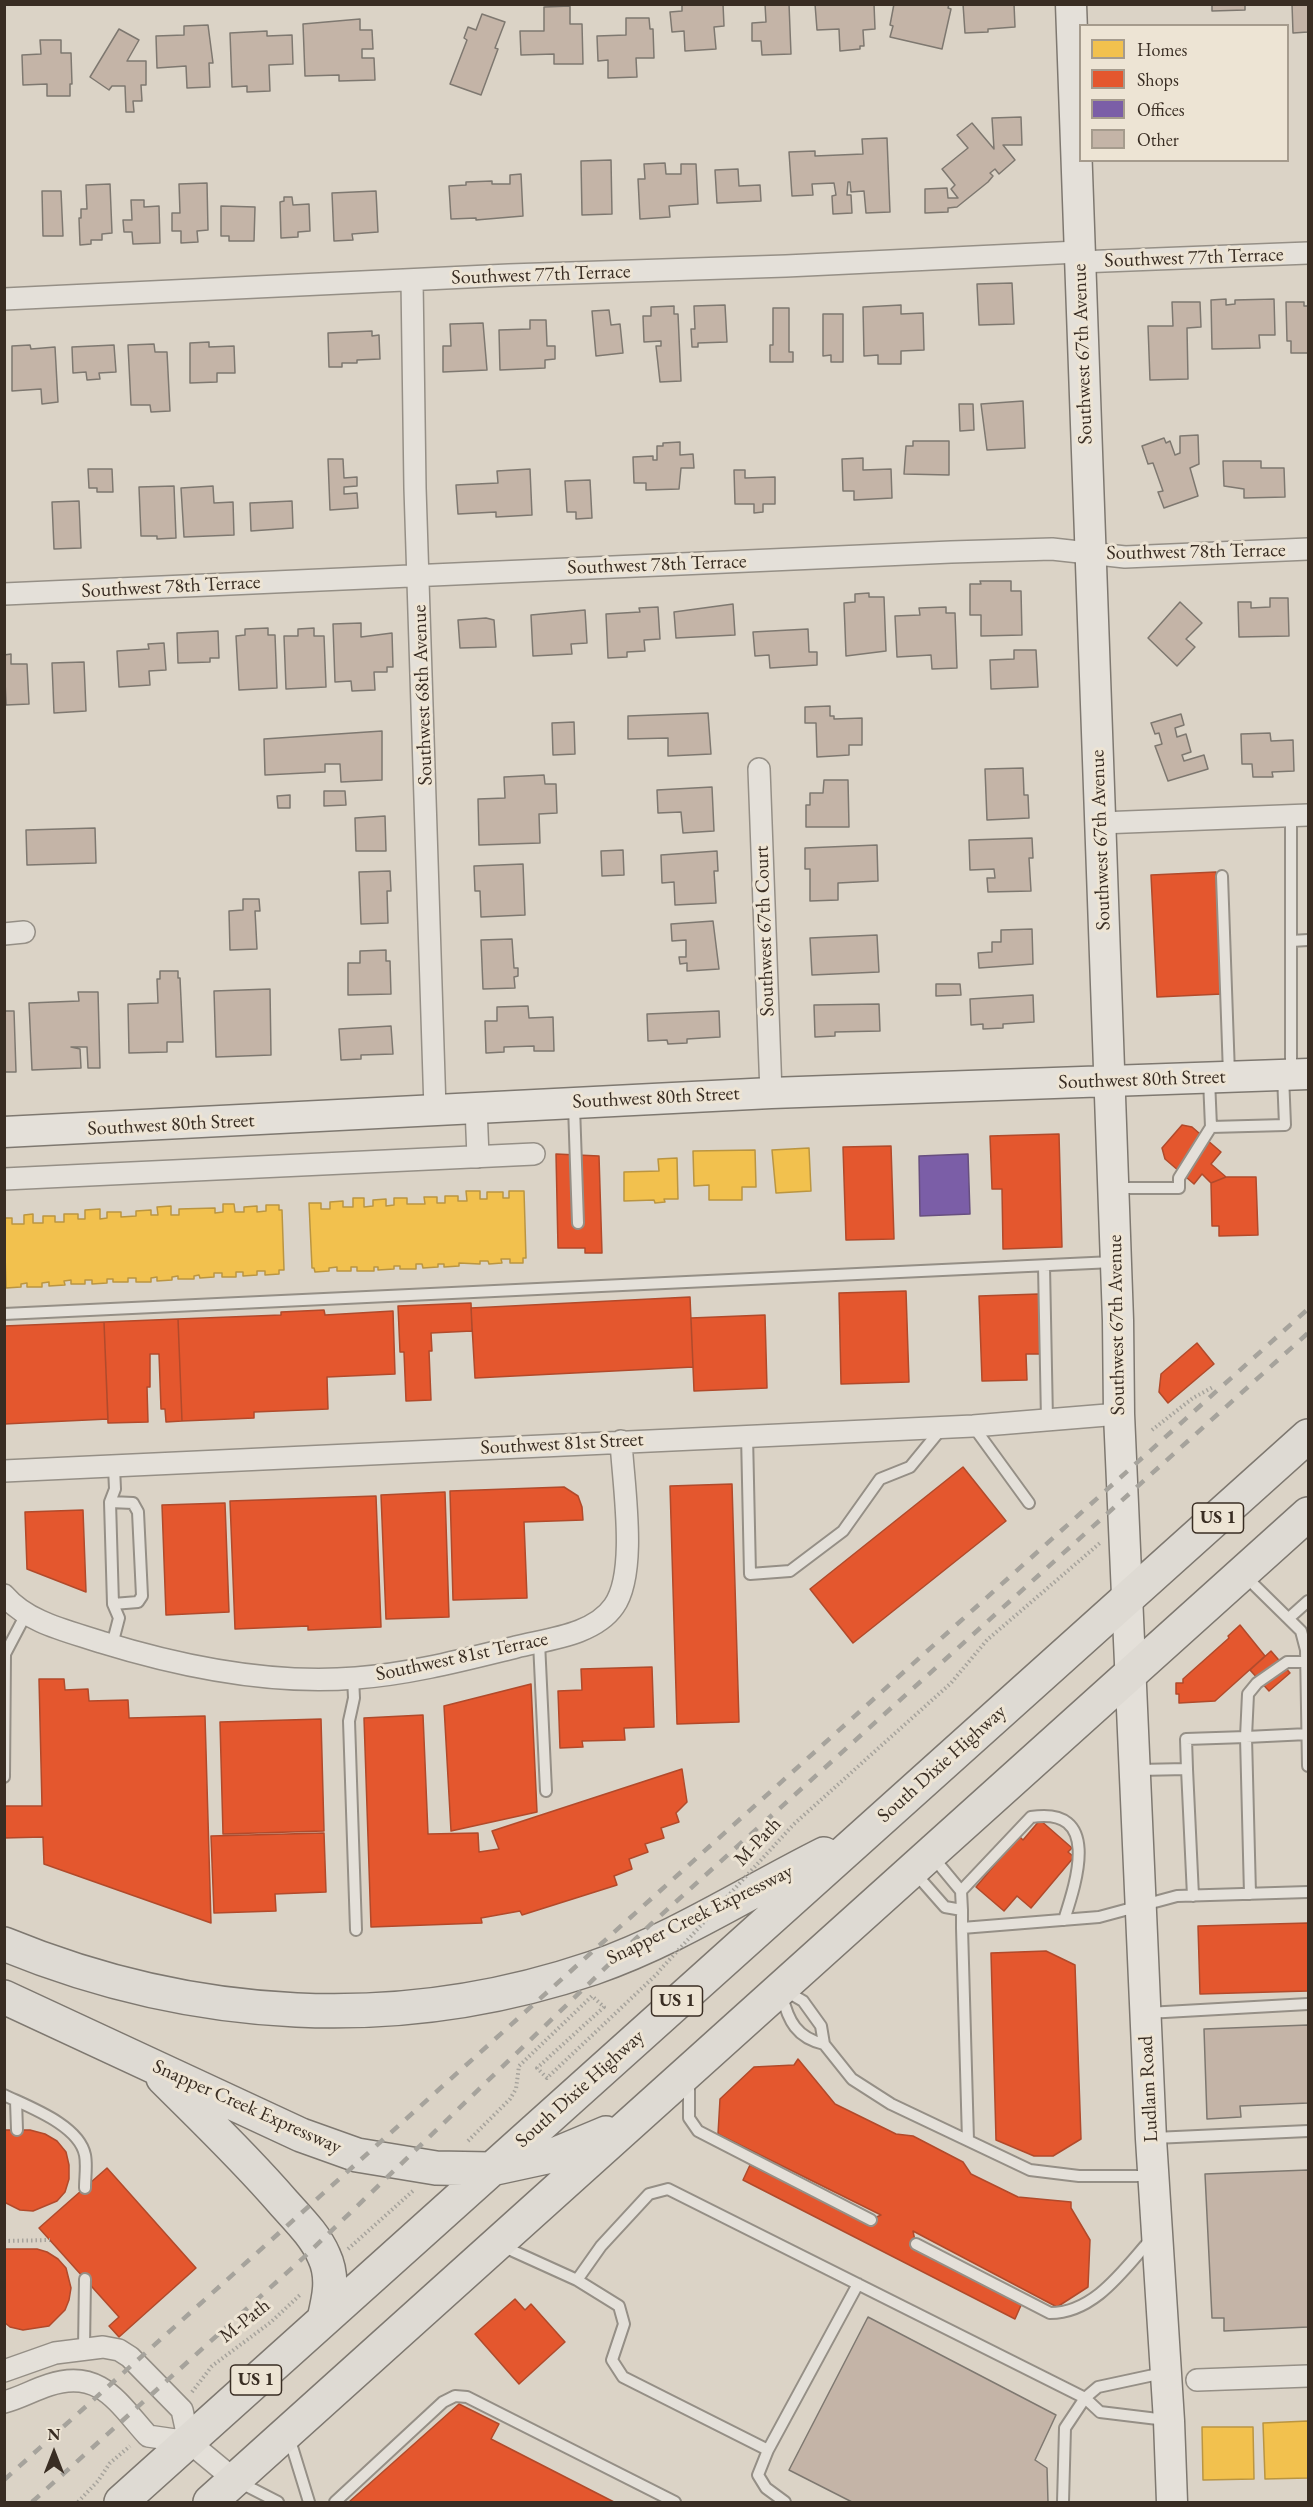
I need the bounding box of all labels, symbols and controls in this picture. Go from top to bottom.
legend [1079,24,1289,162]
text: Homes [1137,38,1187,61]
text: Shops [1137,68,1179,91]
text: Offices [1137,98,1185,121]
text: Other [1137,128,1179,151]
street label: Southwest 77th Terrace [1104,243,1284,273]
street label: Southwest 77th Terrace [451,260,631,290]
street label: Southwest 67th Avenue [1068,263,1098,445]
street label: Southwest 78th Terrace [1106,538,1286,566]
street label: Southwest 78th Terrace [567,550,747,580]
street label: Southwest 78th Terrace [81,570,261,604]
street label: Southwest 68th Avenue [408,604,438,786]
street label: Southwest 67th Avenue [1086,749,1116,931]
street label: Southwest 67th Court [750,845,780,1017]
street label: Southwest 80th Street [1058,1065,1226,1095]
street label: Southwest 80th Street [572,1082,740,1114]
street label: Southwest 80th Street [87,1109,255,1141]
street label: Southwest 67th Avenue [1103,1234,1131,1416]
street label: Southwest 81st Street [480,1428,644,1460]
road number: US 1 [1192,1503,1244,1533]
street label: Southwest 81st Terrace [374,1627,550,1687]
street label: South Dixie Highway [873,1700,1011,1828]
street label: M-Path [729,1813,787,1871]
street label: Snapper Creek Expressway [603,1859,797,1971]
road number: US 1 [652,1986,702,2016]
street label: South Dixie Highway [511,2025,649,2153]
street label: Ludlam Road [1134,2035,1164,2143]
street label: Snapper Creek Expressway [149,2054,345,2160]
street label: M-Path [215,2294,275,2348]
road number: US 1 [230,2365,282,2395]
north arrow [24,2423,84,2483]
text: N [48,2424,60,2445]

